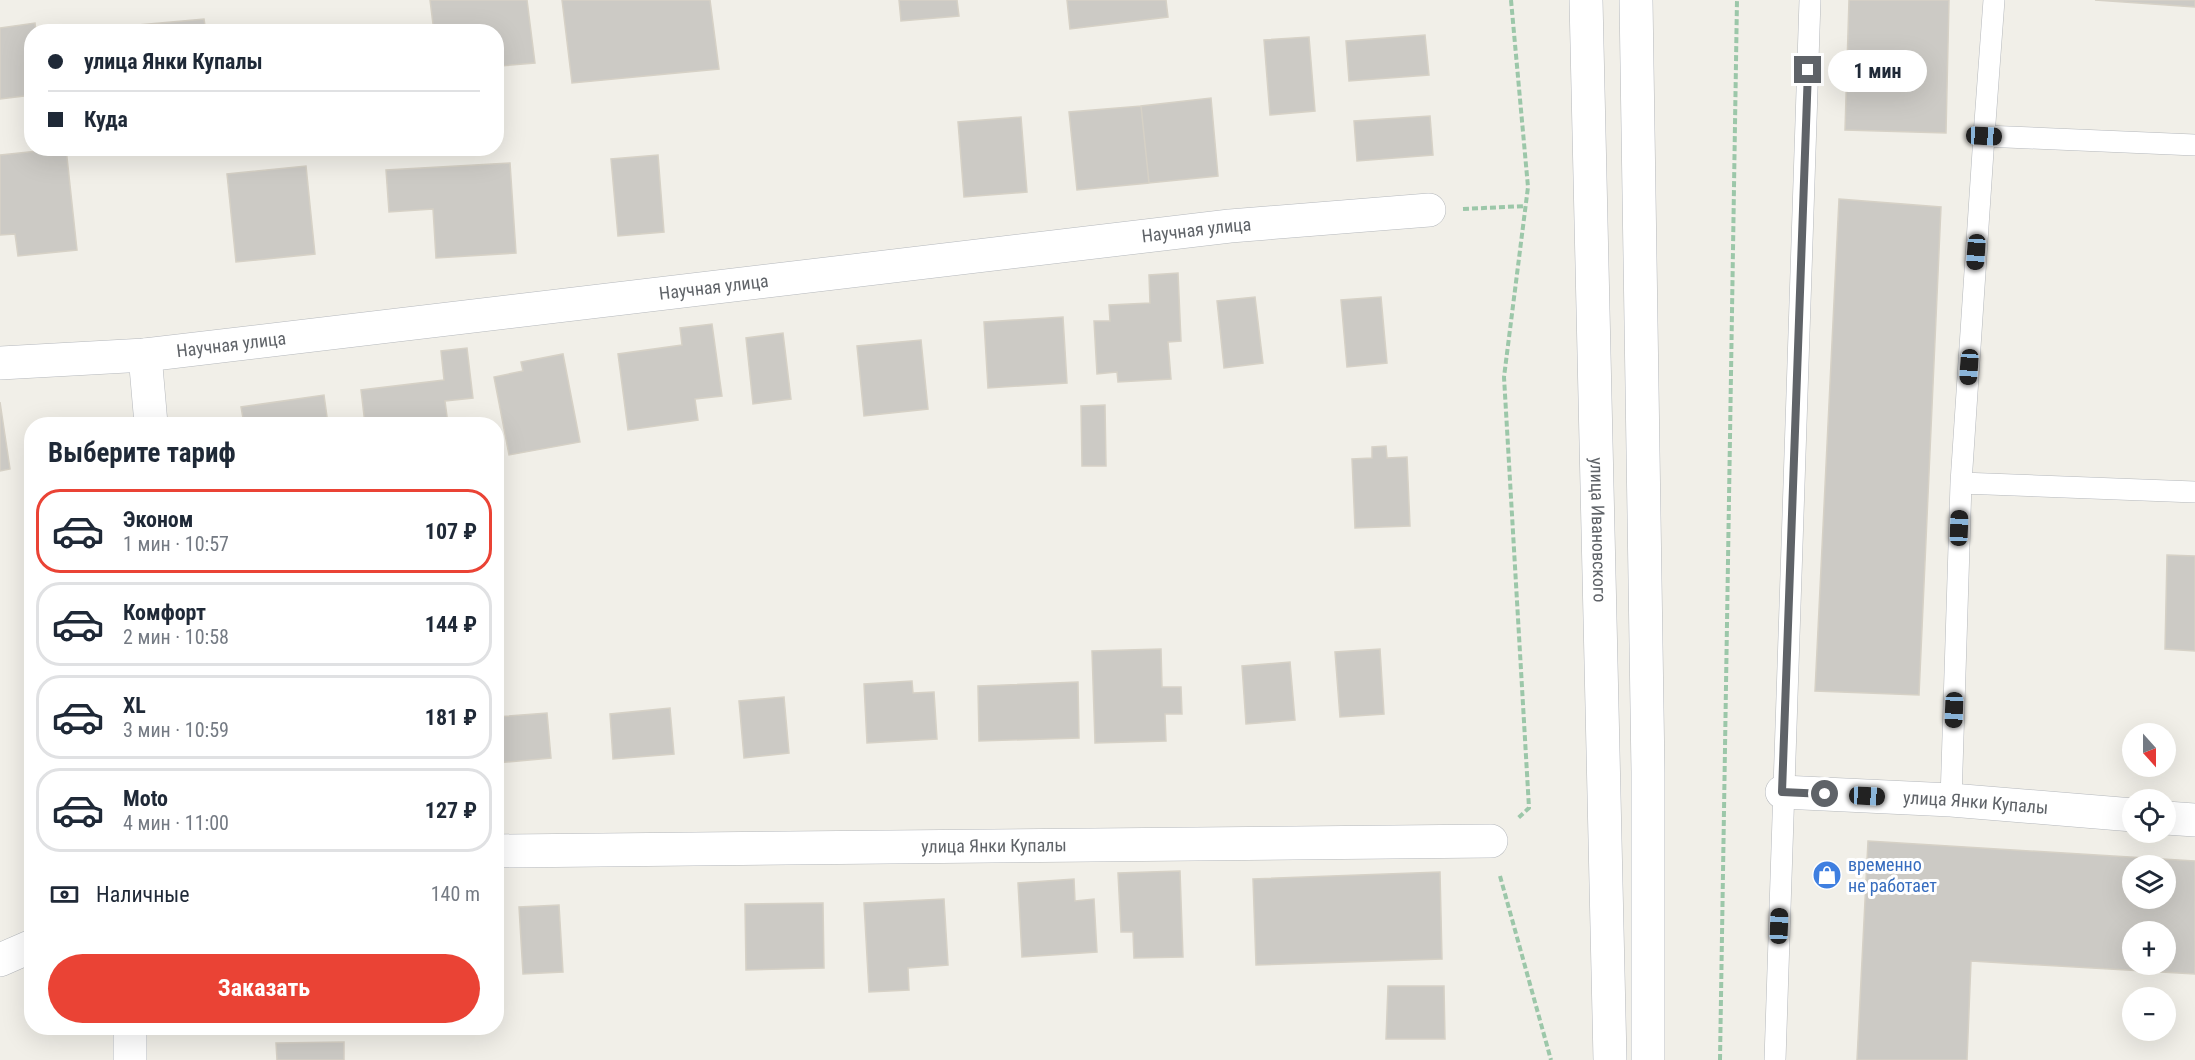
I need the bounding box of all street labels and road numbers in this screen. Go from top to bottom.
street label: Научная улица [1140,213,1252,246]
street label: Научная улица [658,270,770,304]
street label: Научная улица [175,327,287,361]
street label: улица Ивановского [1586,457,1611,603]
street label: улица Янки Купалы [1903,787,2049,818]
street label: улица Янки Купалы [921,834,1067,857]

